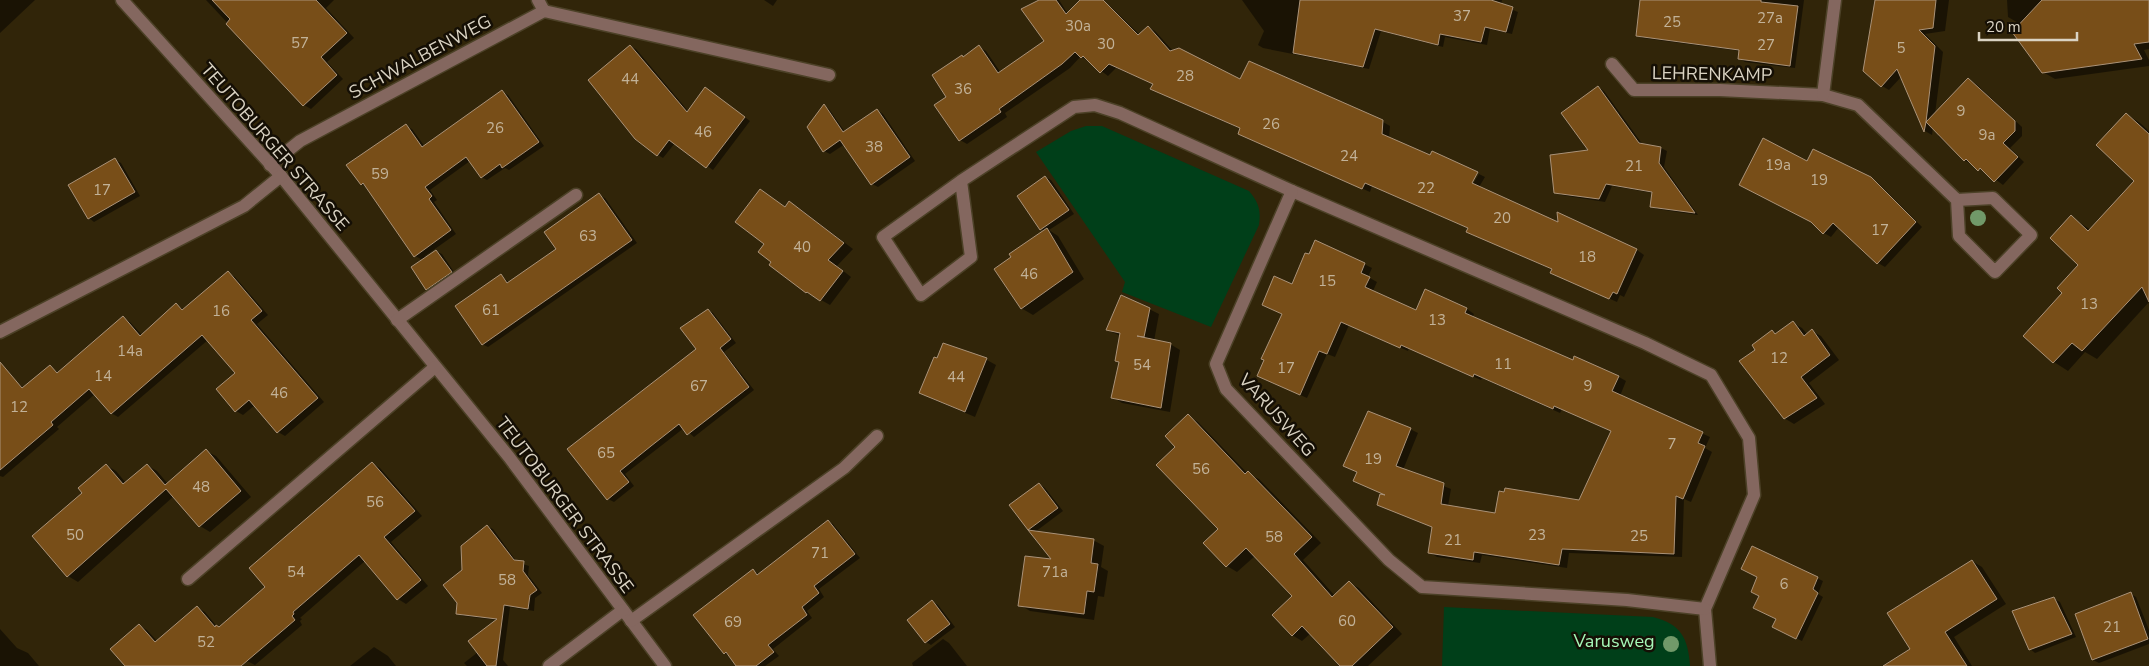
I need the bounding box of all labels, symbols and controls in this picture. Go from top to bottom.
house number: 37 [1453,6,1471,26]
house number: 27a [1757,8,1783,28]
street label: SCHWALBENWEG [345,9,495,105]
scale bar [1979,10,2076,42]
house number: 25 [1663,12,1681,32]
house number: 30a [1065,16,1091,36]
text: 20 m [1986,17,2021,37]
house number: 57 [291,33,309,53]
house number: 30 [1097,34,1115,54]
house number: 27 [1757,35,1775,55]
house number: 5 [1896,38,1906,58]
street label: TEUTOBURGER STRASSE [195,58,355,236]
street label: LEHRENKAMP [1652,61,1772,87]
house number: 28 [1176,66,1194,86]
house number: 44 [621,69,639,89]
house number: 36 [954,79,972,99]
house number: 9 [1956,101,1966,121]
house number: 26 [1262,114,1280,134]
house number: 26 [486,118,504,138]
house number: 46 [694,122,712,142]
house number: 9a [1979,125,1995,145]
house number: 38 [865,137,883,157]
house number: 24 [1340,146,1358,166]
house number: 19a [1765,155,1791,175]
house number: 21 [1625,156,1643,176]
house number: 59 [371,164,389,184]
house number: 19 [1810,170,1828,190]
house number: 22 [1417,178,1435,198]
house number: 17 [93,180,111,200]
house number: 20 [1493,208,1511,228]
house number: 17 [1871,220,1889,240]
house number: 63 [579,226,597,246]
house number: 40 [793,237,811,257]
house number: 18 [1578,247,1596,267]
house number: 46 [1020,264,1038,284]
house number: 15 [1318,271,1336,291]
house number: 13 [2080,294,2098,314]
house number: 61 [482,300,500,320]
house number: 16 [212,301,230,321]
house number: 13 [1428,310,1446,330]
house number: 14a [117,341,143,361]
house number: 12 [1770,348,1788,368]
house number: 11 [1494,354,1512,374]
house number: 54 [1133,355,1151,375]
house number: 17 [1277,358,1295,378]
house number: 14 [94,366,112,386]
house number: 44 [947,367,965,387]
street label: VARUSWEG [1233,368,1321,462]
house number: 67 [690,376,708,396]
house number: 9 [1583,376,1593,396]
house number: 46 [270,383,288,403]
house number: 12 [10,397,28,417]
street label: TEUTOBURGER STRASSE [491,412,639,598]
house number: 7 [1667,434,1677,454]
house number: 65 [597,443,615,463]
house number: 19 [1364,449,1382,469]
house number: 56 [1192,459,1210,479]
house number: 48 [192,477,210,497]
house number: 56 [366,492,384,512]
house number: 50 [66,525,84,545]
house number: 23 [1528,525,1546,545]
house number: 25 [1630,526,1648,546]
house number: 58 [1265,527,1283,547]
house number: 21 [1444,530,1462,550]
house number: 71 [811,543,829,563]
house number: 54 [287,562,305,582]
house number: 71a [1042,562,1068,582]
house number: 58 [498,570,516,590]
house number: 6 [1779,574,1789,594]
house number: 60 [1338,611,1356,631]
house number: 69 [724,612,742,632]
house number: 21 [2103,617,2121,637]
park label: Varusweg [1572,629,1655,653]
house number: 52 [197,632,215,652]

